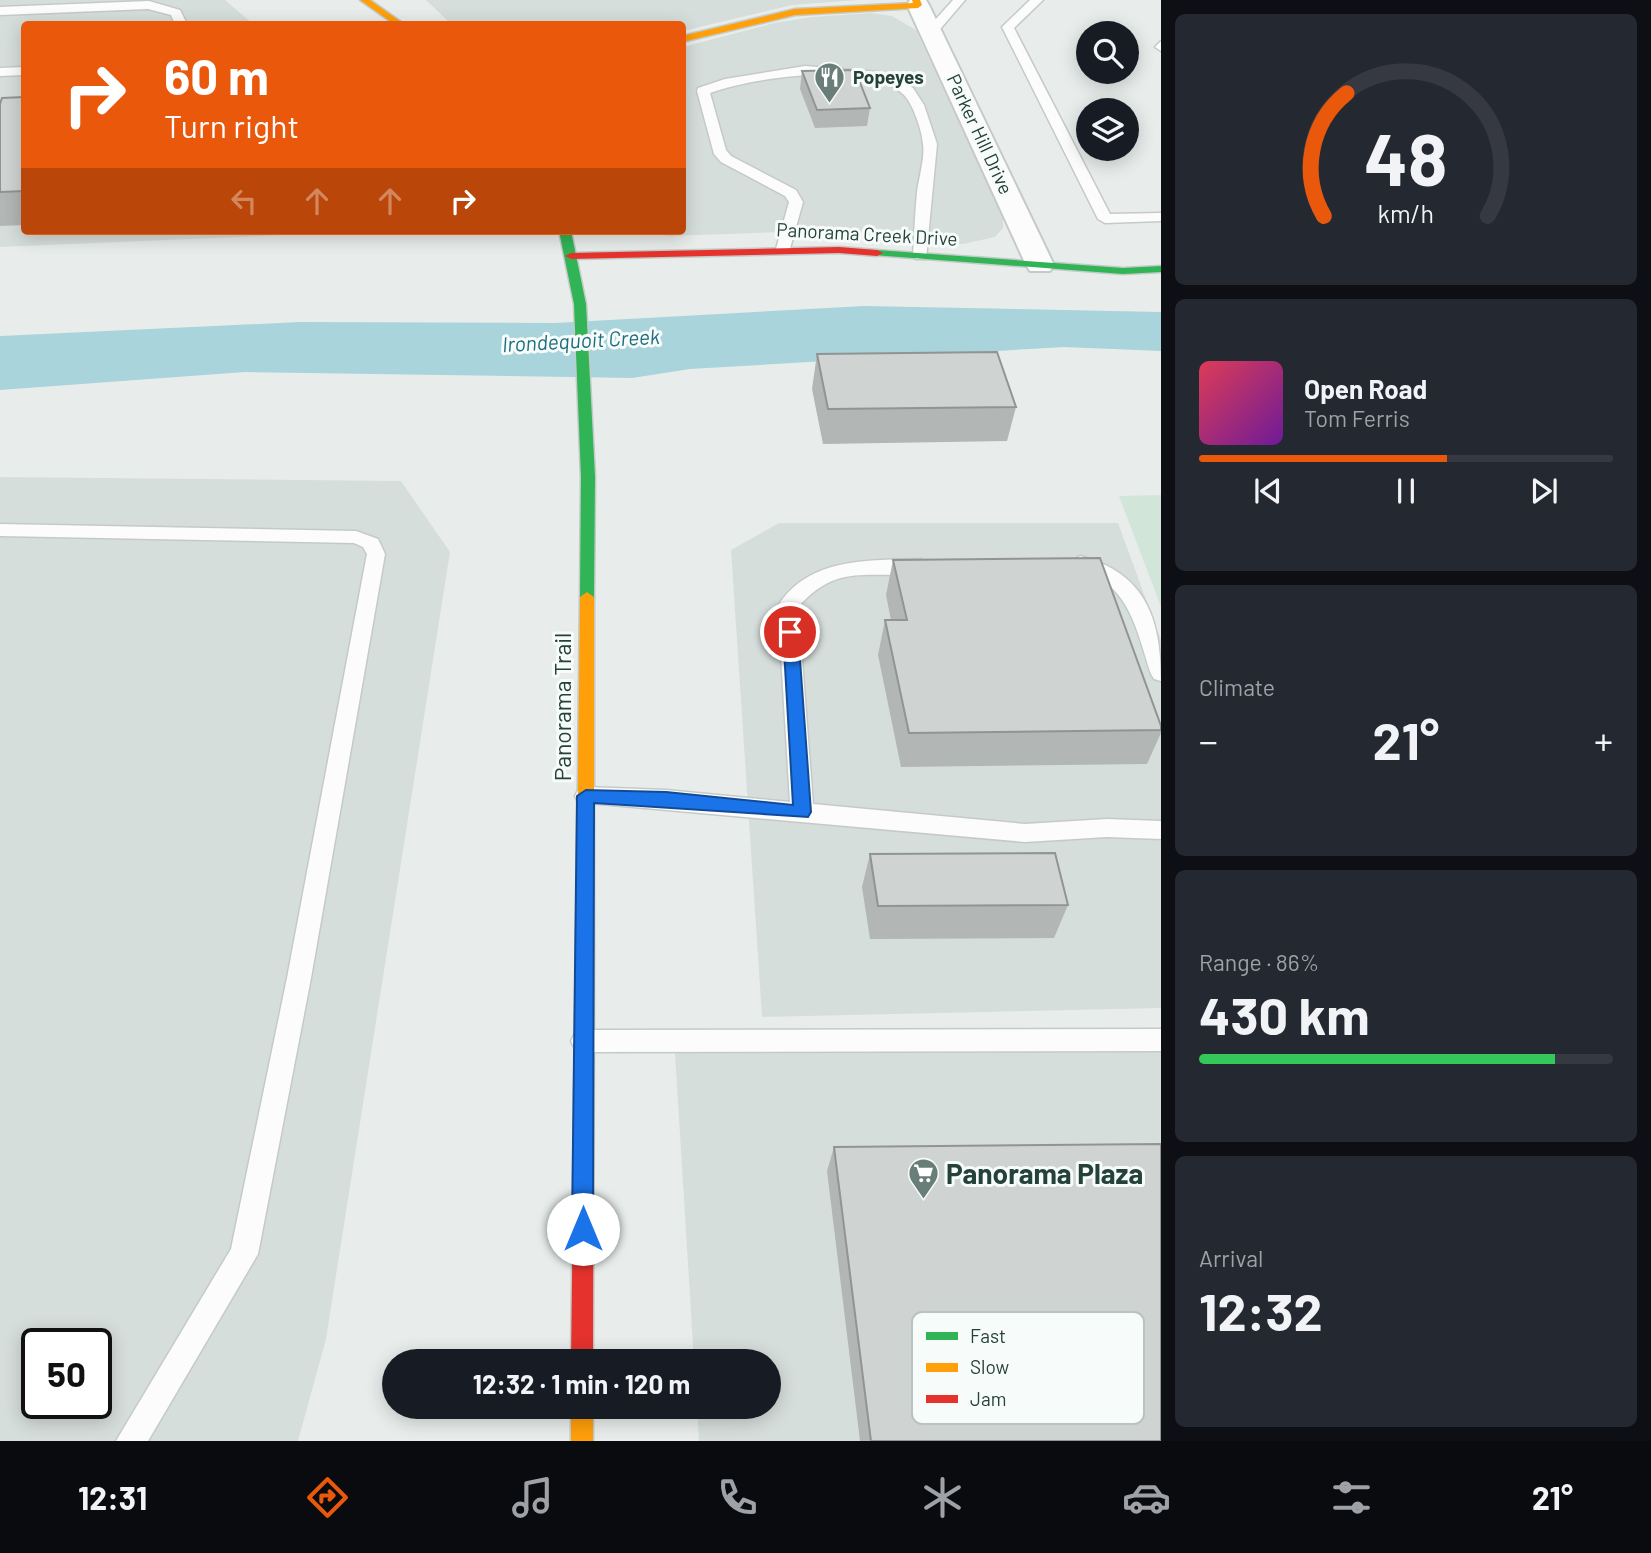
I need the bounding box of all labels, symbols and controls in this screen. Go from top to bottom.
map controls [1076,21,1139,161]
button: search [1076,21,1139,84]
text: 60 m [164,46,269,105]
icon: right [49,49,140,140]
restaurant icon: Popeyes [813,60,847,104]
place label: Popeyes [853,65,924,88]
street label: Parker Hill Drive [943,70,1018,198]
button: layers [1076,98,1139,161]
text: Turn right [164,106,299,144]
text: 48 [1364,113,1448,201]
icon: left [225,182,263,220]
icon: ahead [298,182,336,220]
icon: ahead [371,182,409,220]
icon: right [444,182,482,220]
text: km/h [1378,198,1434,228]
street label: Panorama Creek Drive [776,217,958,250]
water label: Irondequoit Creek [501,323,661,356]
text: Open Road [1304,373,1427,404]
text: Tom Ferris [1304,404,1410,432]
icon: previous [1249,472,1287,510]
icon: pause [1387,472,1425,510]
icon: next [1525,472,1563,510]
pin [760,602,820,662]
icon: arrive [771,613,809,651]
street label: Panorama Trail [548,633,576,781]
text: Climate [1199,673,1275,701]
text: 21° [1373,708,1439,770]
text: − [1199,717,1218,763]
text: + [1594,717,1613,763]
text: Range · 86% [1199,948,1319,976]
text: 430 km [1199,983,1370,1045]
place label: Panorama Plaza [946,1156,1143,1190]
supermarket icon: Panorama Plaza [906,1157,940,1201]
position arrow [546,1192,620,1266]
text: Arrival [1199,1244,1263,1272]
text: 12:32 [1199,1279,1323,1341]
legend [912,1312,1144,1424]
text: Fast [970,1324,1006,1347]
speed limit sign: 50 [21,1328,112,1419]
text: Slow [970,1355,1009,1378]
text: 12:32 · 1 min · 120 m [473,1368,690,1399]
text: Jam [970,1387,1006,1410]
icon: directions [303,1473,352,1522]
icon: music [508,1473,557,1522]
icon: phone [713,1473,762,1522]
icon: climate [918,1473,967,1522]
icon: car [1122,1473,1171,1522]
icon: filters [1327,1473,1376,1522]
text: 12:31 [78,1478,147,1516]
text: 21° [1532,1478,1573,1516]

